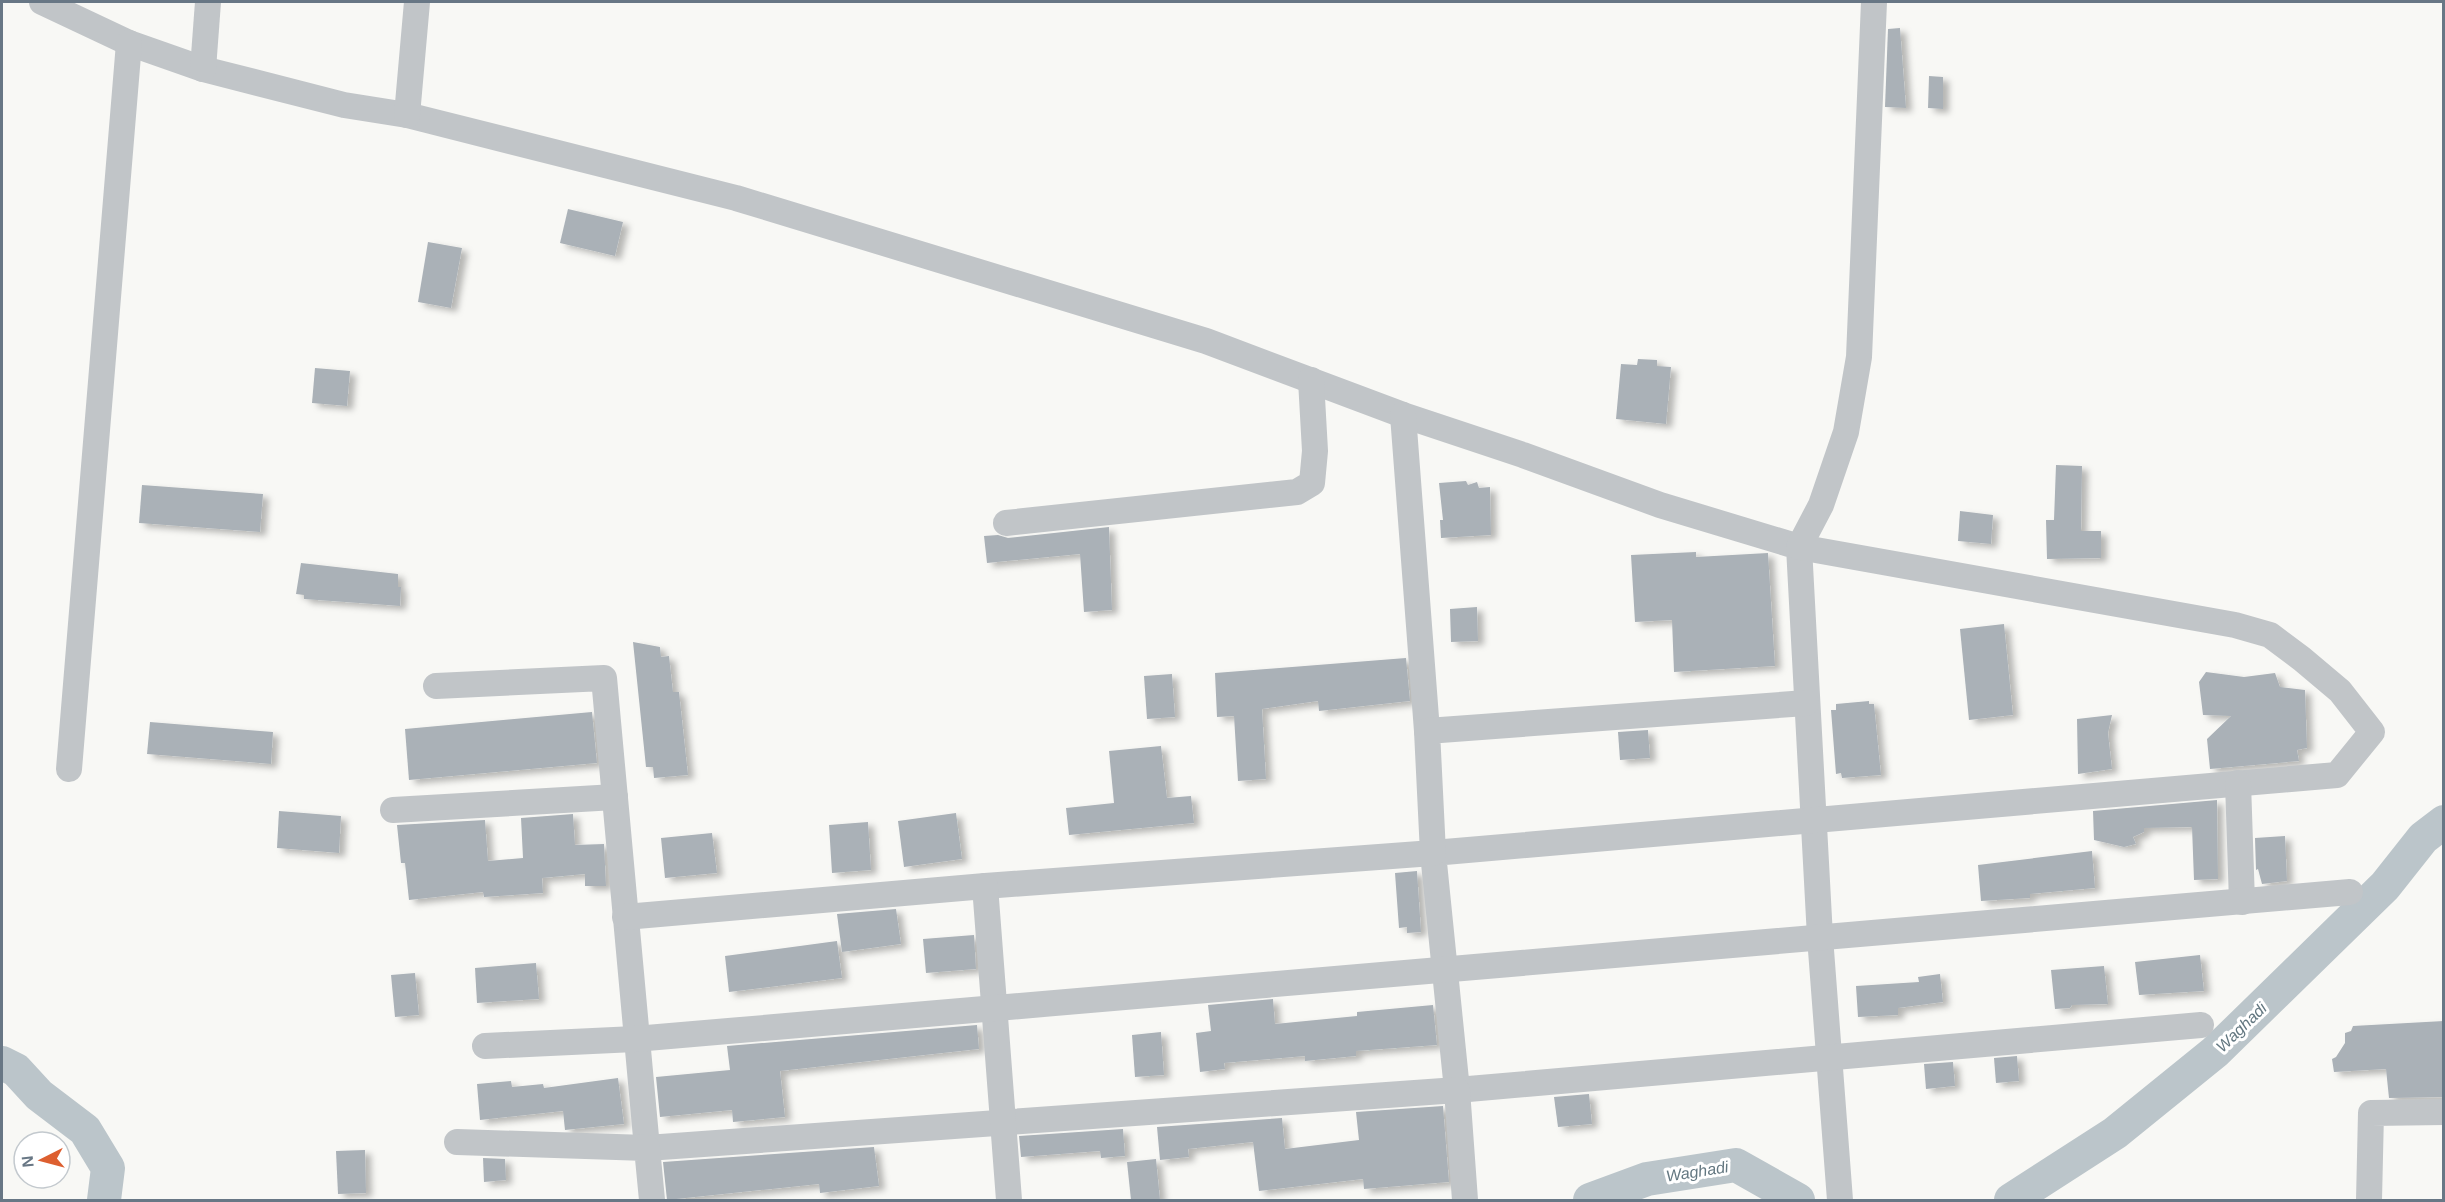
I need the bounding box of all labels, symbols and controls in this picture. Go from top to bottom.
water label: Waghadi [2213,999,2270,1055]
north arrow [12,1130,72,1190]
text: N [19,1155,37,1168]
water label: Waghadi [1665,1158,1730,1185]

